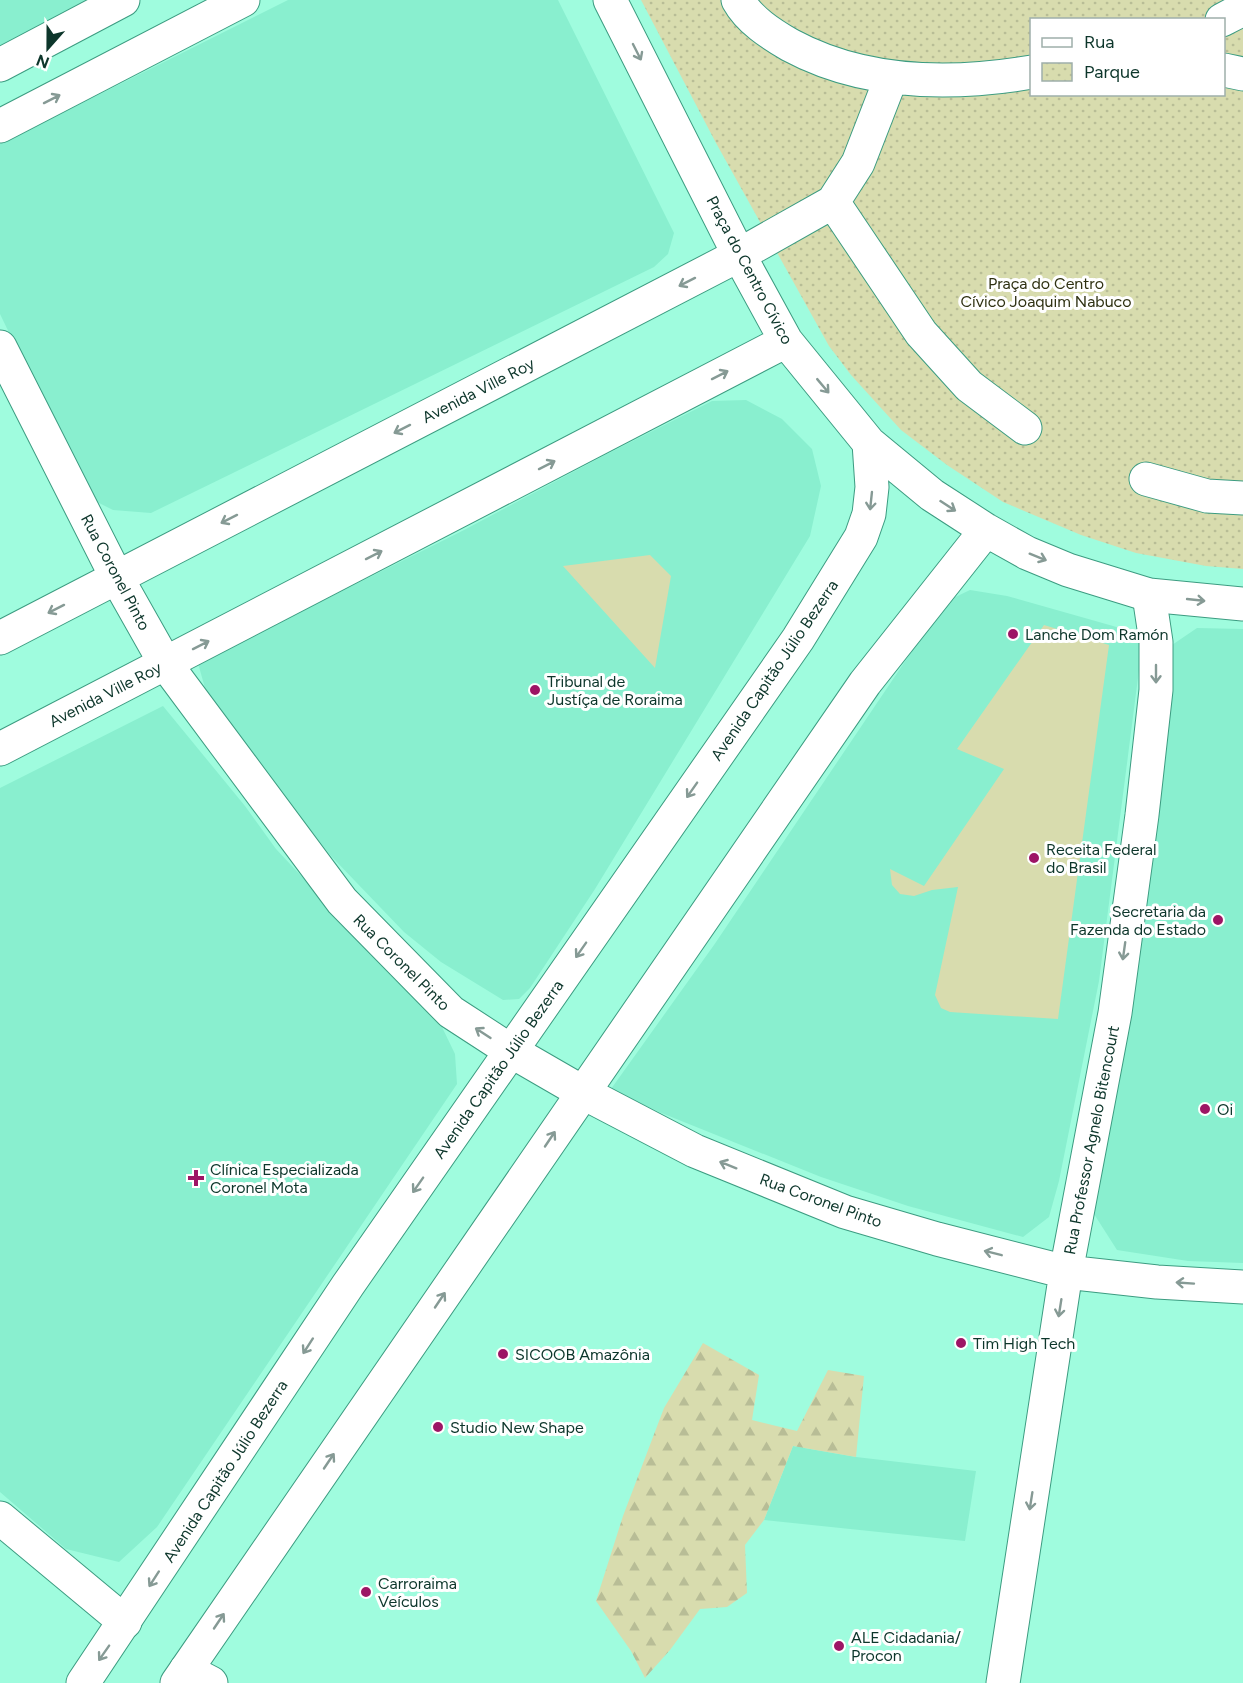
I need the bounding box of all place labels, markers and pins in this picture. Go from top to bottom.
place label: Lanche Dom Ramón [1025,625,1169,644]
marker: Lanche Dom Ramón [1006,627,1020,641]
place label: Tribunal de Justíça de Roraima [547,672,683,709]
marker: Tribunal de Justíça de Roraima [528,683,542,697]
place label: Receita Federal do Brasil [1046,840,1157,877]
marker: Receita Federal do Brasil [1027,851,1041,865]
place label: Secretaria da Fazenda do Estado [1070,902,1206,939]
marker: Secretaria da Fazenda do Estado [1211,913,1225,927]
place label: Oi [1217,1100,1233,1119]
marker: Oi [1198,1102,1212,1116]
place label: Clínica Especializada Coronel Mota [210,1160,359,1197]
marker: Clínica Especializada Coronel Mota [187,1169,205,1187]
place label: Tim High Tech [973,1334,1075,1353]
marker: Tim High Tech [954,1336,968,1350]
place label: SICOOB Amazônia [515,1345,650,1364]
marker: SICOOB Amazônia [496,1347,510,1361]
place label: Studio New Shape [450,1418,584,1437]
marker: Studio New Shape [431,1420,445,1434]
place label: Carroraima Veículos [378,1574,457,1611]
marker: Carroraima Veículos [359,1585,373,1599]
place label: ALE Cidadania/ Procon [851,1628,961,1665]
marker: ALE Cidadania/ Procon [832,1639,846,1653]

